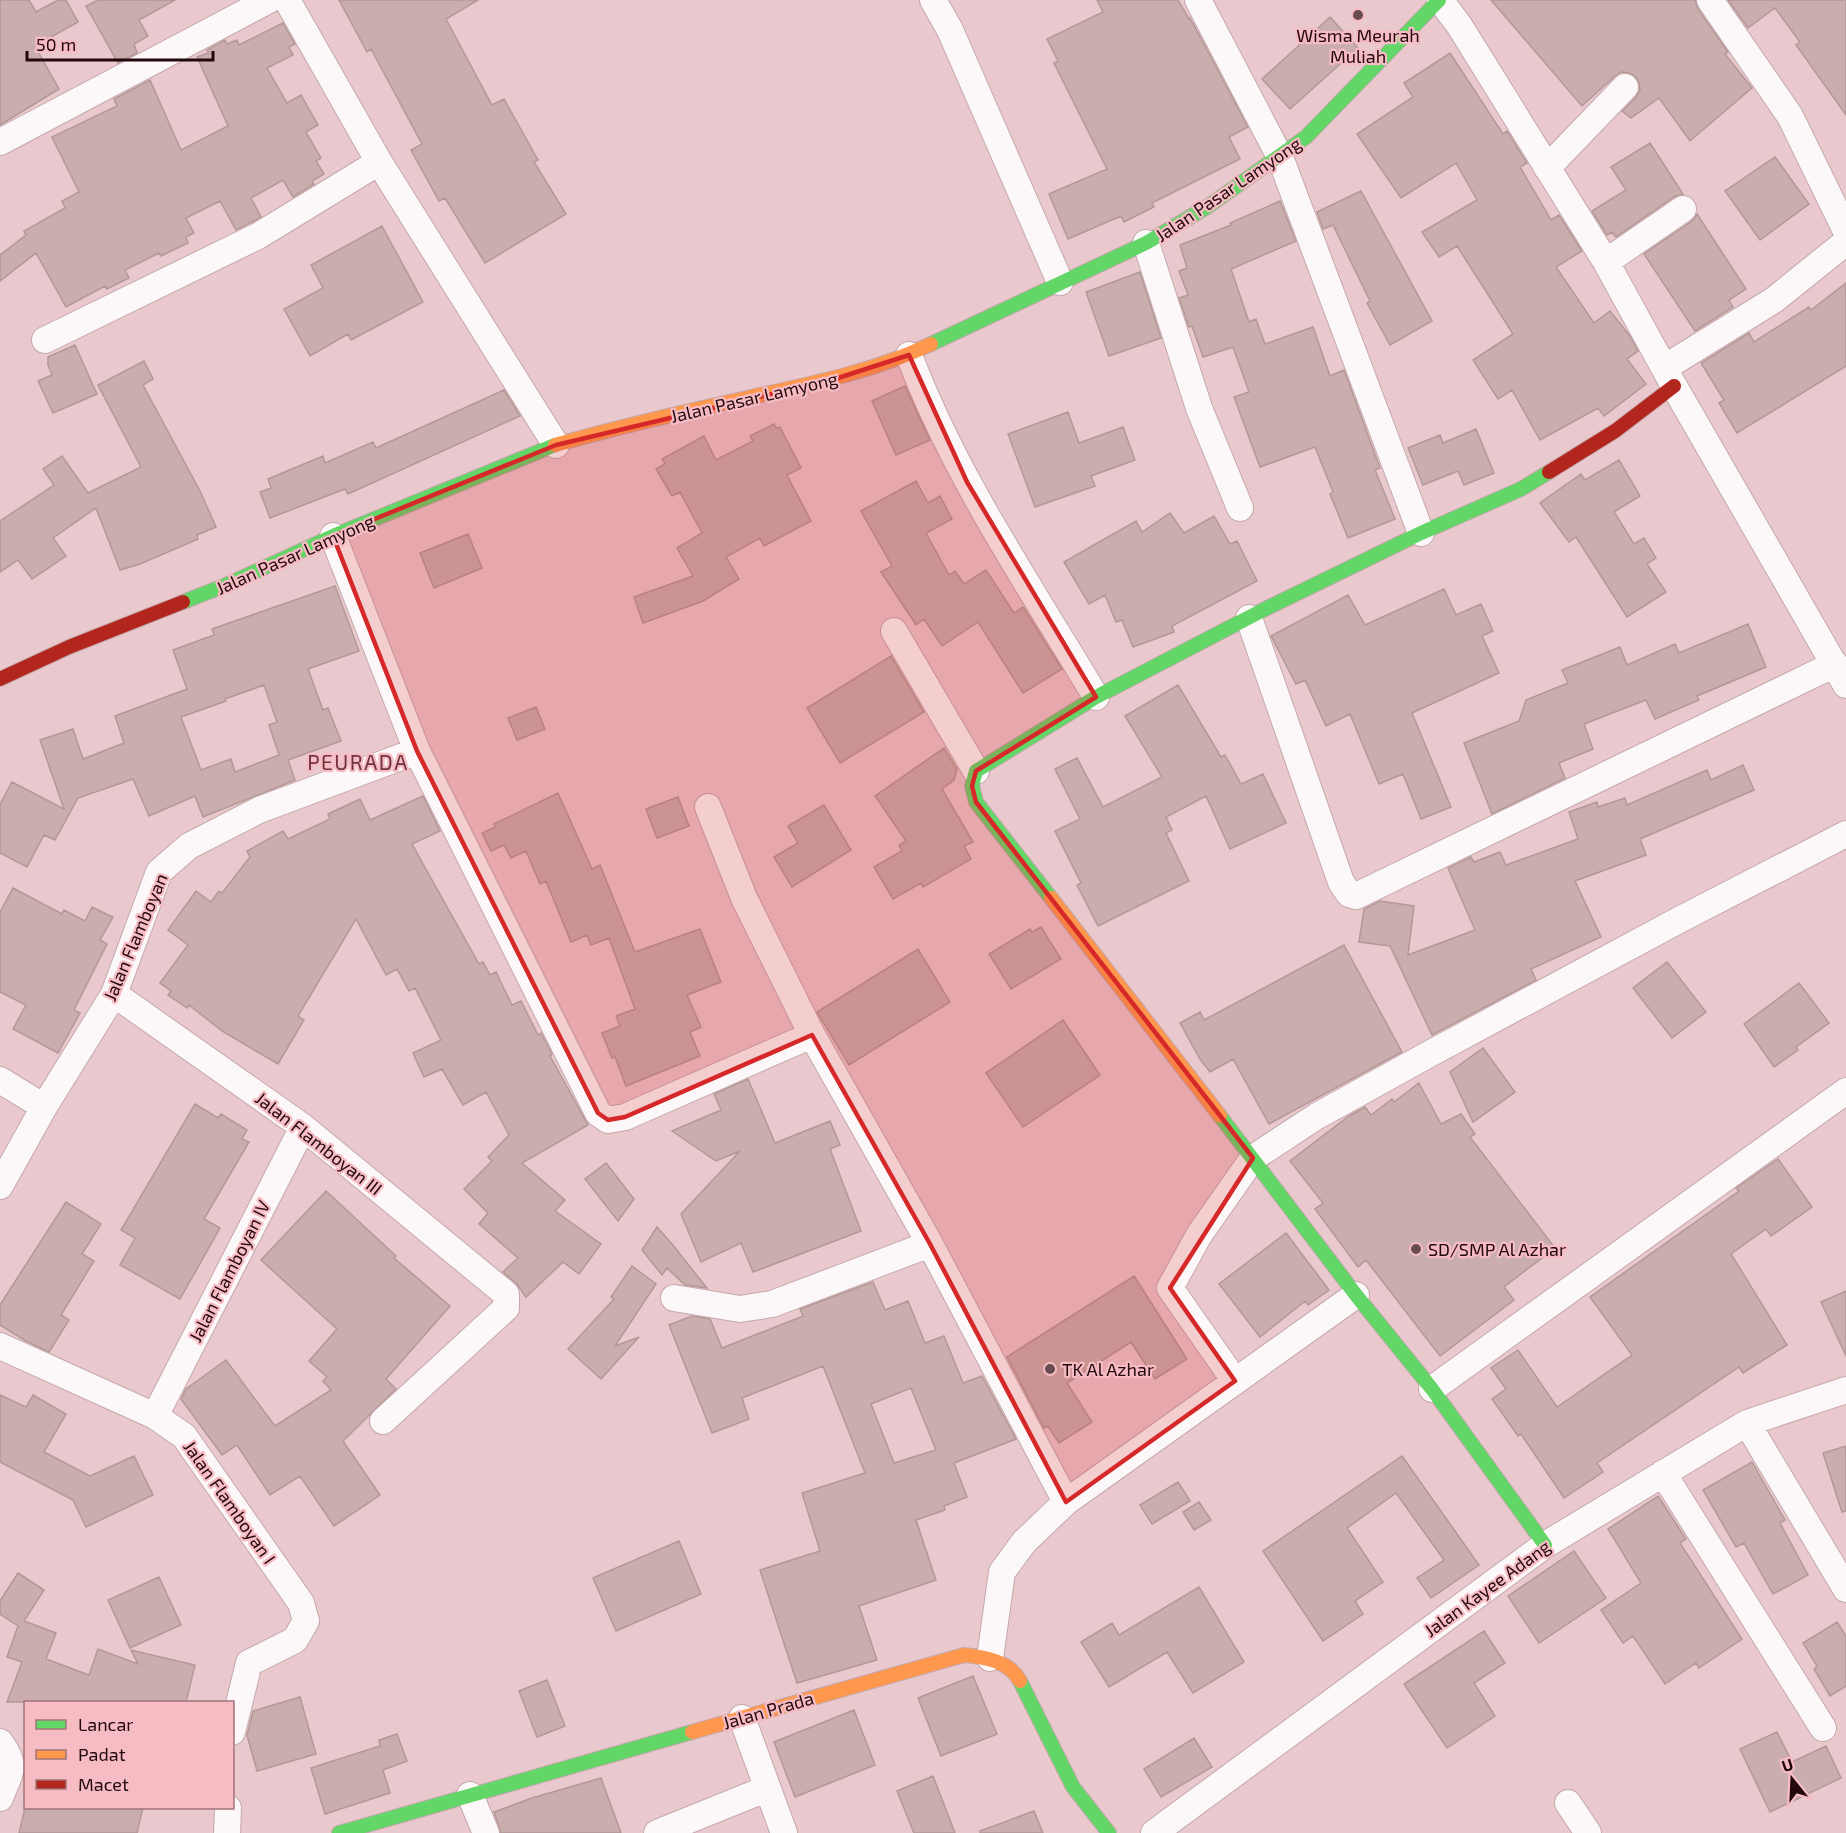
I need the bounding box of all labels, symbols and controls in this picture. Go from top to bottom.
marker: Wisma Meurah Muliah [1351,8,1365,22]
scale bar [27,24,213,62]
place label: Wisma Meurah Muliah [1296,24,1420,67]
text: 50 m [36,33,76,55]
street label: Jalan Pasar Lamyong [1151,132,1305,246]
street label: Jalan Pasar Lamyong [668,367,840,427]
street label: Jalan Pasar Lamyong [212,509,378,599]
district label: PEURADA [307,749,409,774]
street label: Jalan Flamboyan [98,870,172,1004]
street label: Jalan Flamboyan III [251,1087,387,1199]
street label: Jalan Flamboyan IV [184,1196,274,1346]
place label: SD/SMP Al Azhar [1428,1238,1566,1260]
marker: SD/SMP Al Azhar [1409,1242,1423,1256]
place label: TK Al Azhar [1062,1358,1154,1380]
marker: TK Al Azhar [1043,1362,1057,1376]
street label: Jalan Flamboyan I [179,1436,281,1568]
street label: Jalan Kayee Adang [1420,1535,1554,1641]
street label: Jalan Prada [720,1687,816,1733]
legend [24,1701,234,1809]
text: Lancar [78,1713,134,1735]
text: Padat [78,1743,126,1765]
north arrow [1762,1749,1822,1809]
text: U [1779,1754,1795,1775]
text: Macet [78,1773,129,1795]

